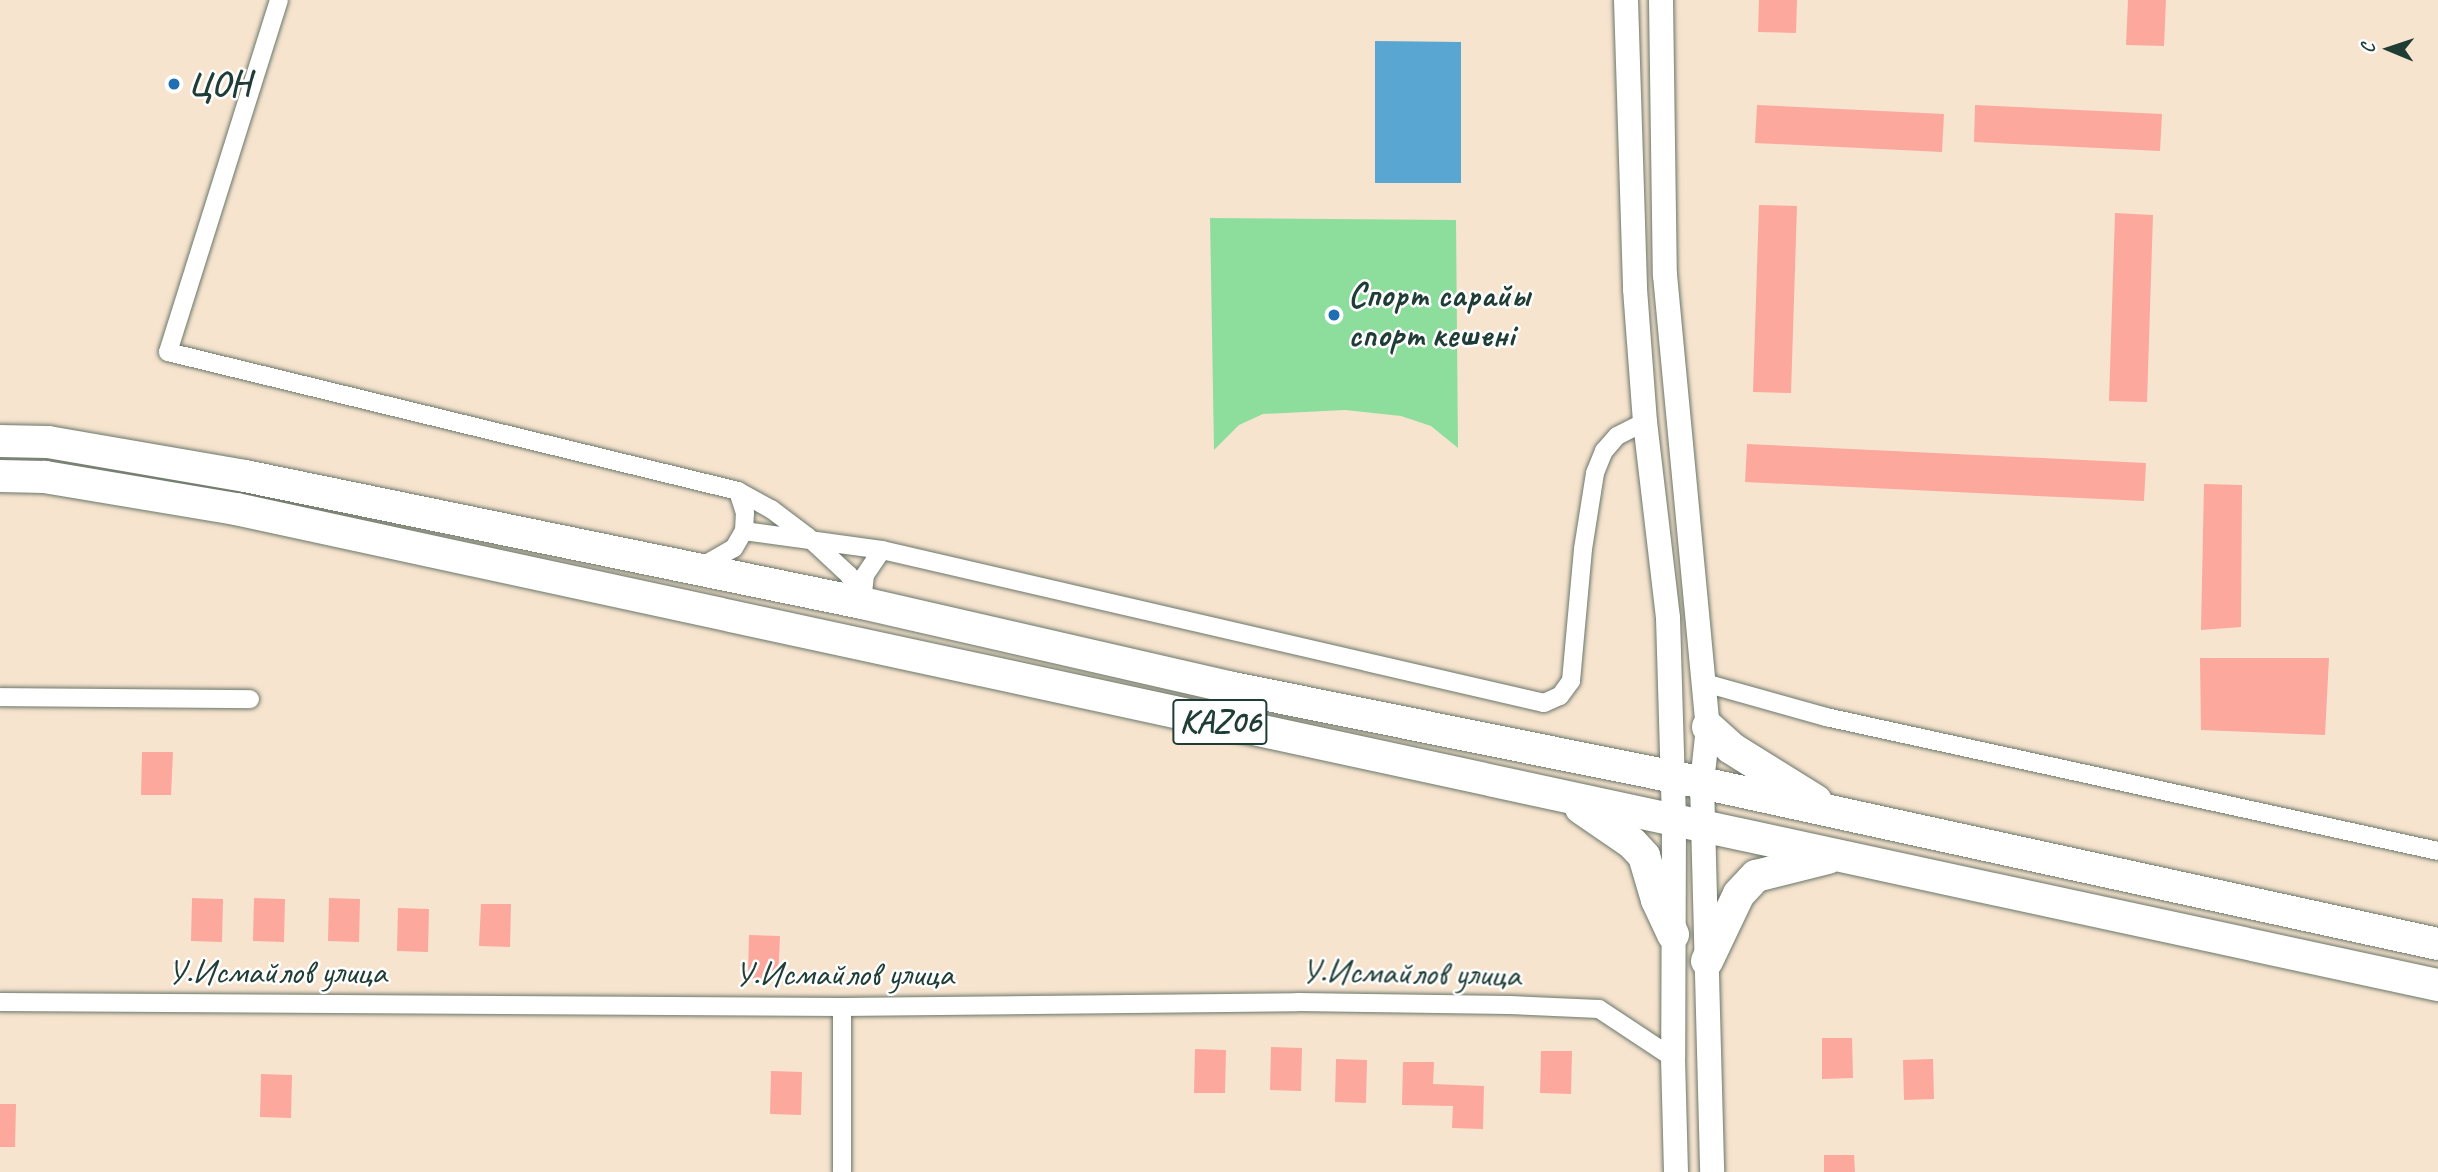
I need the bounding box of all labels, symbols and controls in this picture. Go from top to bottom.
north arrow [2354,14,2424,84]
text: С [2356,43,2380,53]
place label: ЦОН [188,63,251,105]
marker: ЦОН [166,76,182,92]
place label: Спорт сарайы спорт кешені [1348,274,1530,356]
marker: Спорт сарайы спорт кешені [1326,307,1342,323]
road number: KАZ06 [1171,692,1269,751]
street label: У.Исмайлов улица [1300,950,1522,996]
street label: У.Исмайлов улица [167,951,387,993]
street label: У.Исмайлов улица [734,953,954,995]

